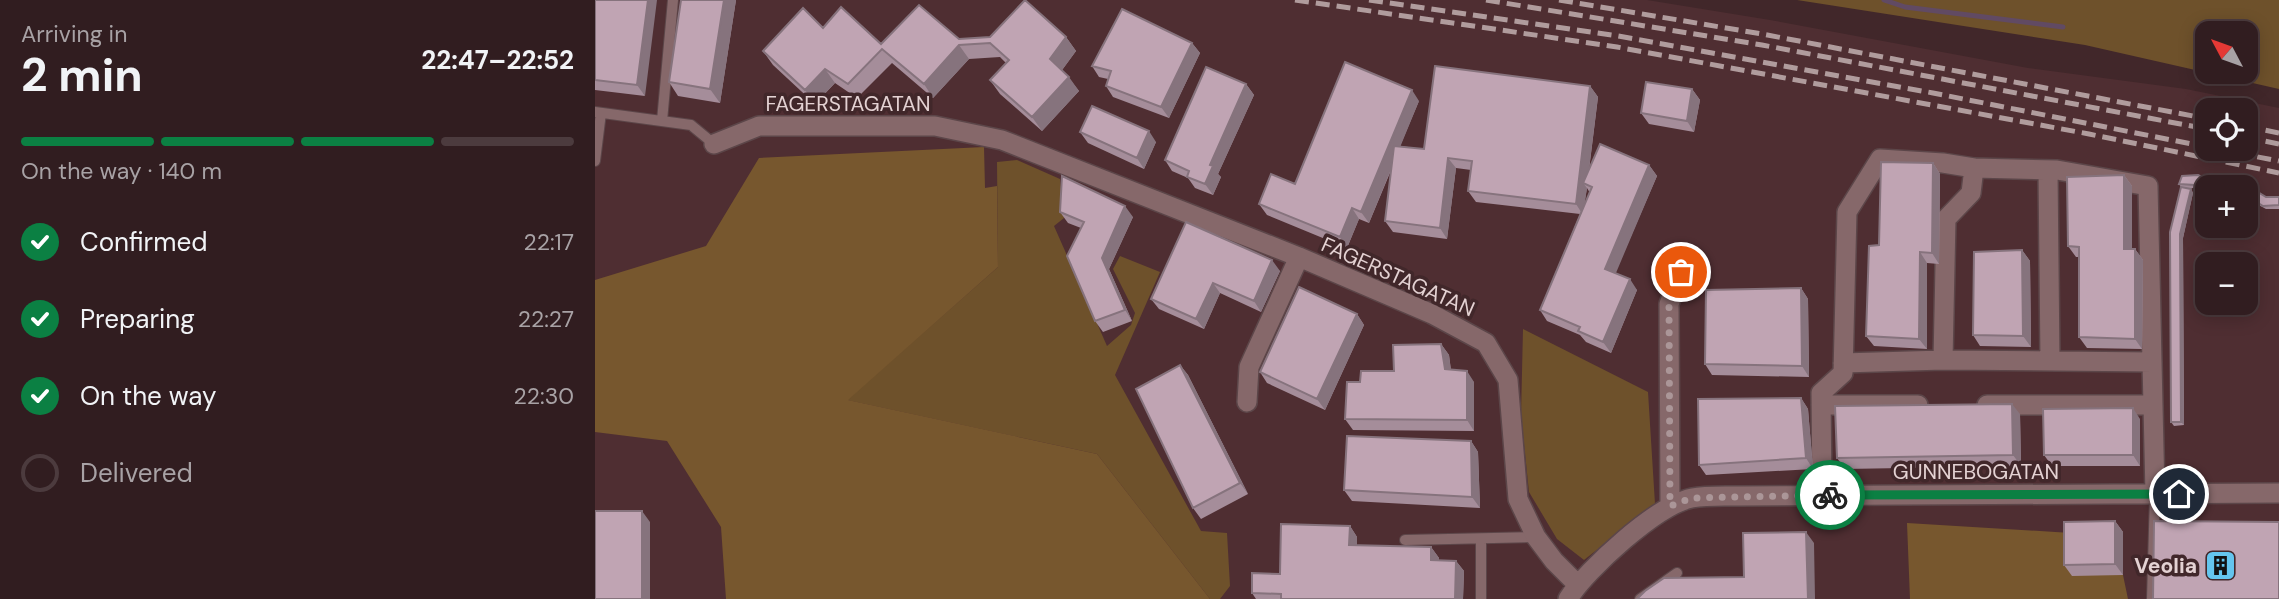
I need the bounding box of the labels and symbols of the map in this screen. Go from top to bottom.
north arrow [2195,21,2257,84]
street label: FAGERSTAGATAN [766,90,930,118]
street label: FAGERSTAGATAN [1317,231,1479,323]
pin [1651,242,1711,302]
street label: GUNNEBOGATAN [1893,458,2059,486]
courier [1795,460,1865,530]
pin [2149,464,2209,524]
building icon: Veolia [2203,549,2237,583]
place label: Veolia [2134,552,2197,580]

